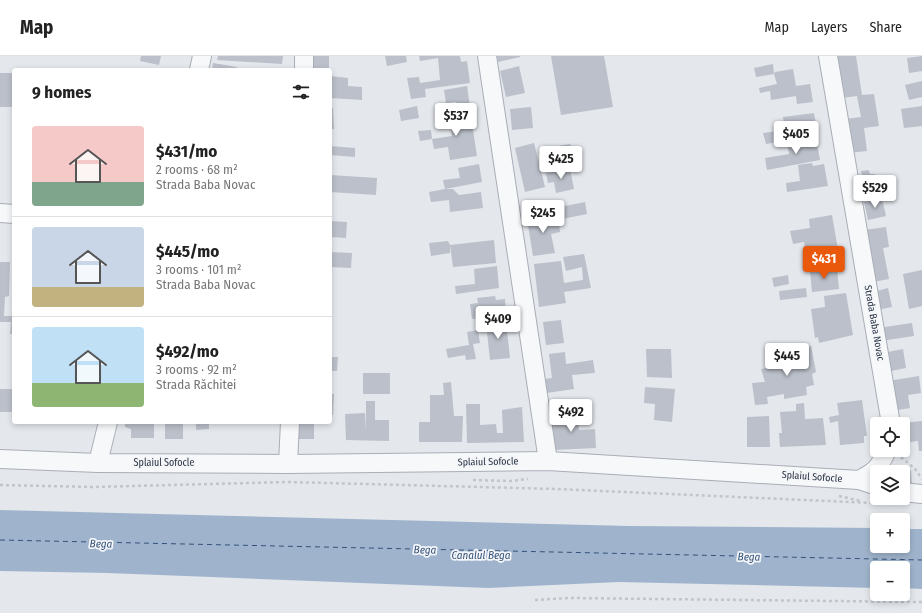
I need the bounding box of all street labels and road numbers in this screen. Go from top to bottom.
street label: Strada Baba Novac [861,284,887,362]
street label: Splaiul Sofocle [458,455,519,469]
street label: Splaiul Sofocle [134,457,194,469]
street label: Splaiul Sofocle [781,469,843,485]

